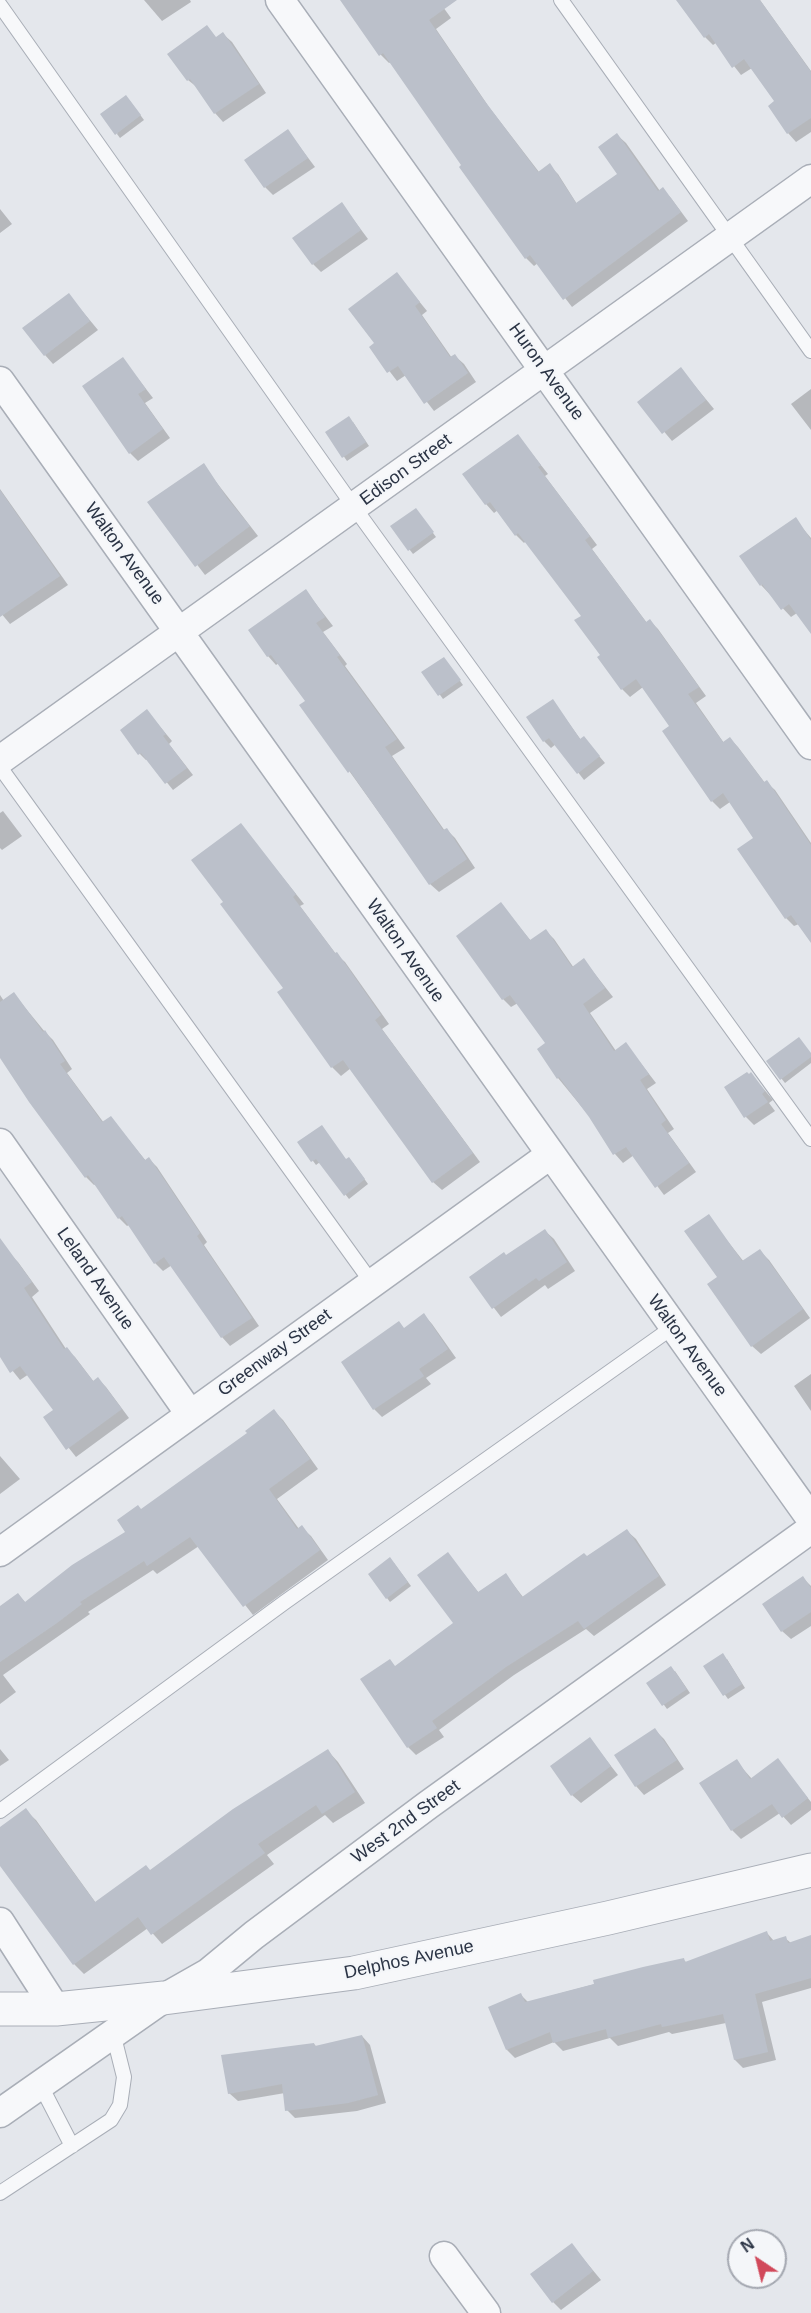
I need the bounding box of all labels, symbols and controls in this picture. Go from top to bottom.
street label: Huron Avenue [504,319,588,425]
street label: Edison Street [356,430,456,510]
street label: Walton Avenue [80,499,168,609]
street label: Walton Avenue [361,895,449,1007]
street label: Leland Avenue [52,1224,138,1334]
street label: Walton Avenue [643,1291,731,1401]
street label: Greenway Street [214,1305,336,1401]
street label: West 2nd Street [348,1775,464,1869]
street label: Delphos Avenue [342,1936,476,1984]
north arrow [727,2229,787,2289]
text: N [738,2235,757,2256]

